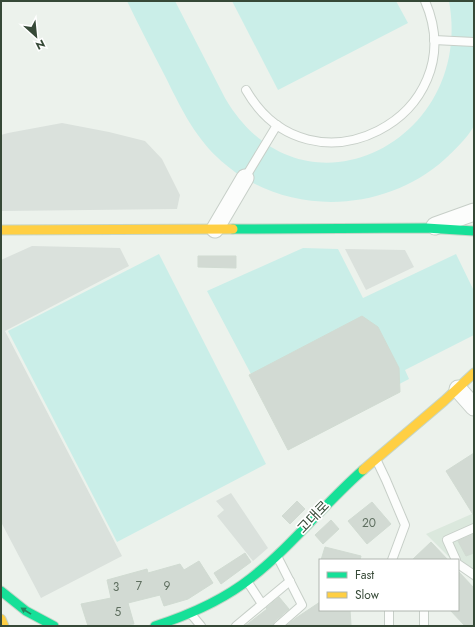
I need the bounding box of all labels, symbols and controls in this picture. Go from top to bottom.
north arrow [16,16,56,56]
text: N [33,36,48,54]
street label: 고대로 [292,496,334,538]
house number: 20 [362,514,376,532]
legend [319,559,459,611]
text: Fast [355,566,374,584]
house number: 7 [136,577,143,595]
house number: 9 [164,577,171,595]
house number: 3 [113,578,120,596]
text: Slow [355,586,380,604]
house number: 5 [115,603,122,621]
one-way arrow [20,607,32,614]

